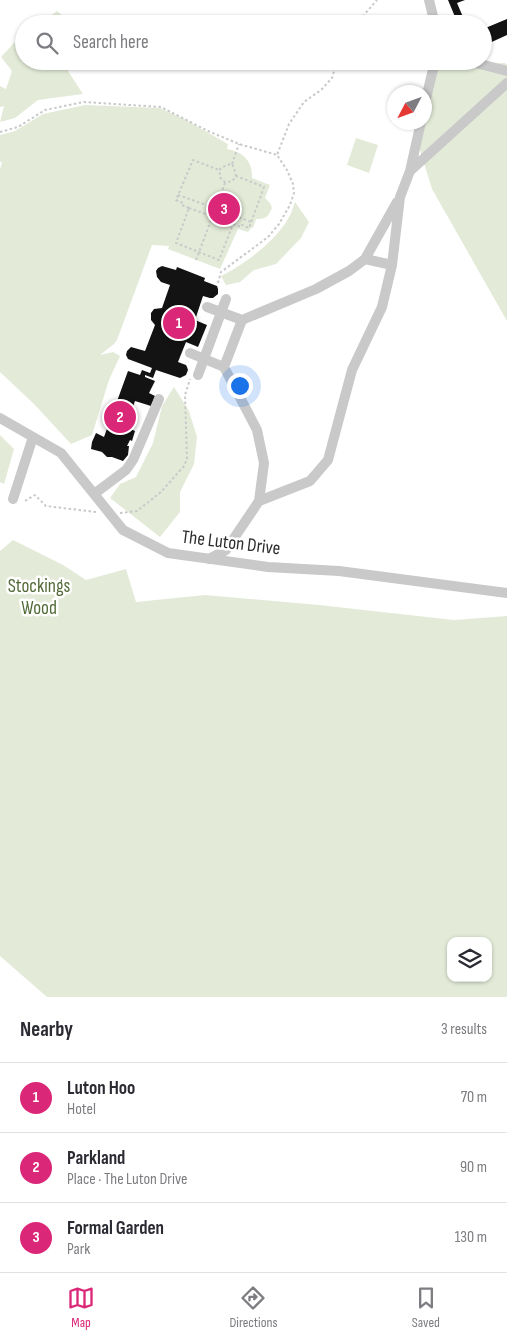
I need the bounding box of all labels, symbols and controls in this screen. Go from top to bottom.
search box [15,15,492,70]
icon: search [33,29,61,57]
text: Search here [73,31,149,54]
north arrow [387,85,432,130]
pin: 3 [208,190,240,228]
pin: 1 [163,304,195,342]
your location [227,373,253,399]
pin: 2 [104,398,136,436]
street label: The Luton Drive [180,526,282,560]
park label: Stockings Wood [8,575,70,620]
map controls [447,937,492,982]
button: layers [447,937,492,982]
text: Nearby [20,1017,73,1042]
text: 3 results [441,1020,487,1039]
text: Luton Hoo [67,1077,135,1100]
text: 1 [33,1088,39,1107]
text: 70 m [461,1088,487,1107]
text: Hotel [67,1100,96,1119]
text: Parkland [67,1147,125,1170]
text: 2 [32,1158,40,1177]
text: 90 m [460,1158,487,1177]
text: Place · The Luton Drive [67,1170,187,1189]
text: Formal Garden [67,1217,164,1240]
text: 3 [32,1228,40,1247]
text: 130 m [455,1228,487,1247]
text: Park [67,1240,90,1259]
tab: Map [67,1284,95,1331]
tab: Directions [229,1284,278,1331]
tab: Saved [412,1284,440,1331]

